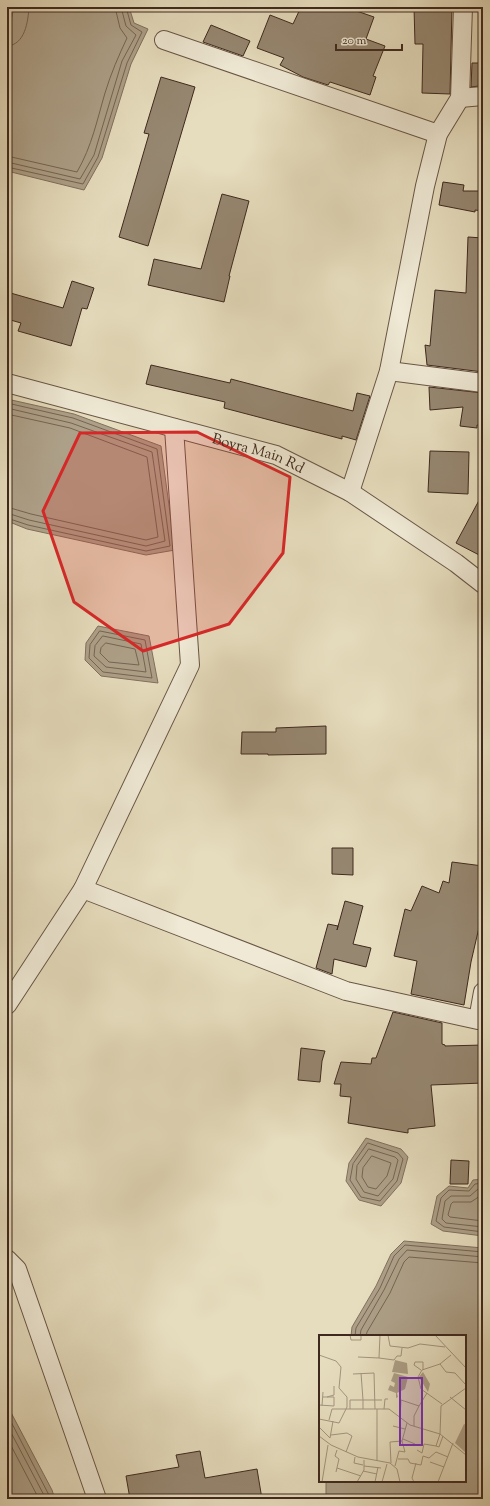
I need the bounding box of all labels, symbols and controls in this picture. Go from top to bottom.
scale bar [336,26,402,52]
text: 20 m [342,32,367,50]
street label: Boyra Main Rd [209,429,308,480]
inset map [319,1335,466,1482]

